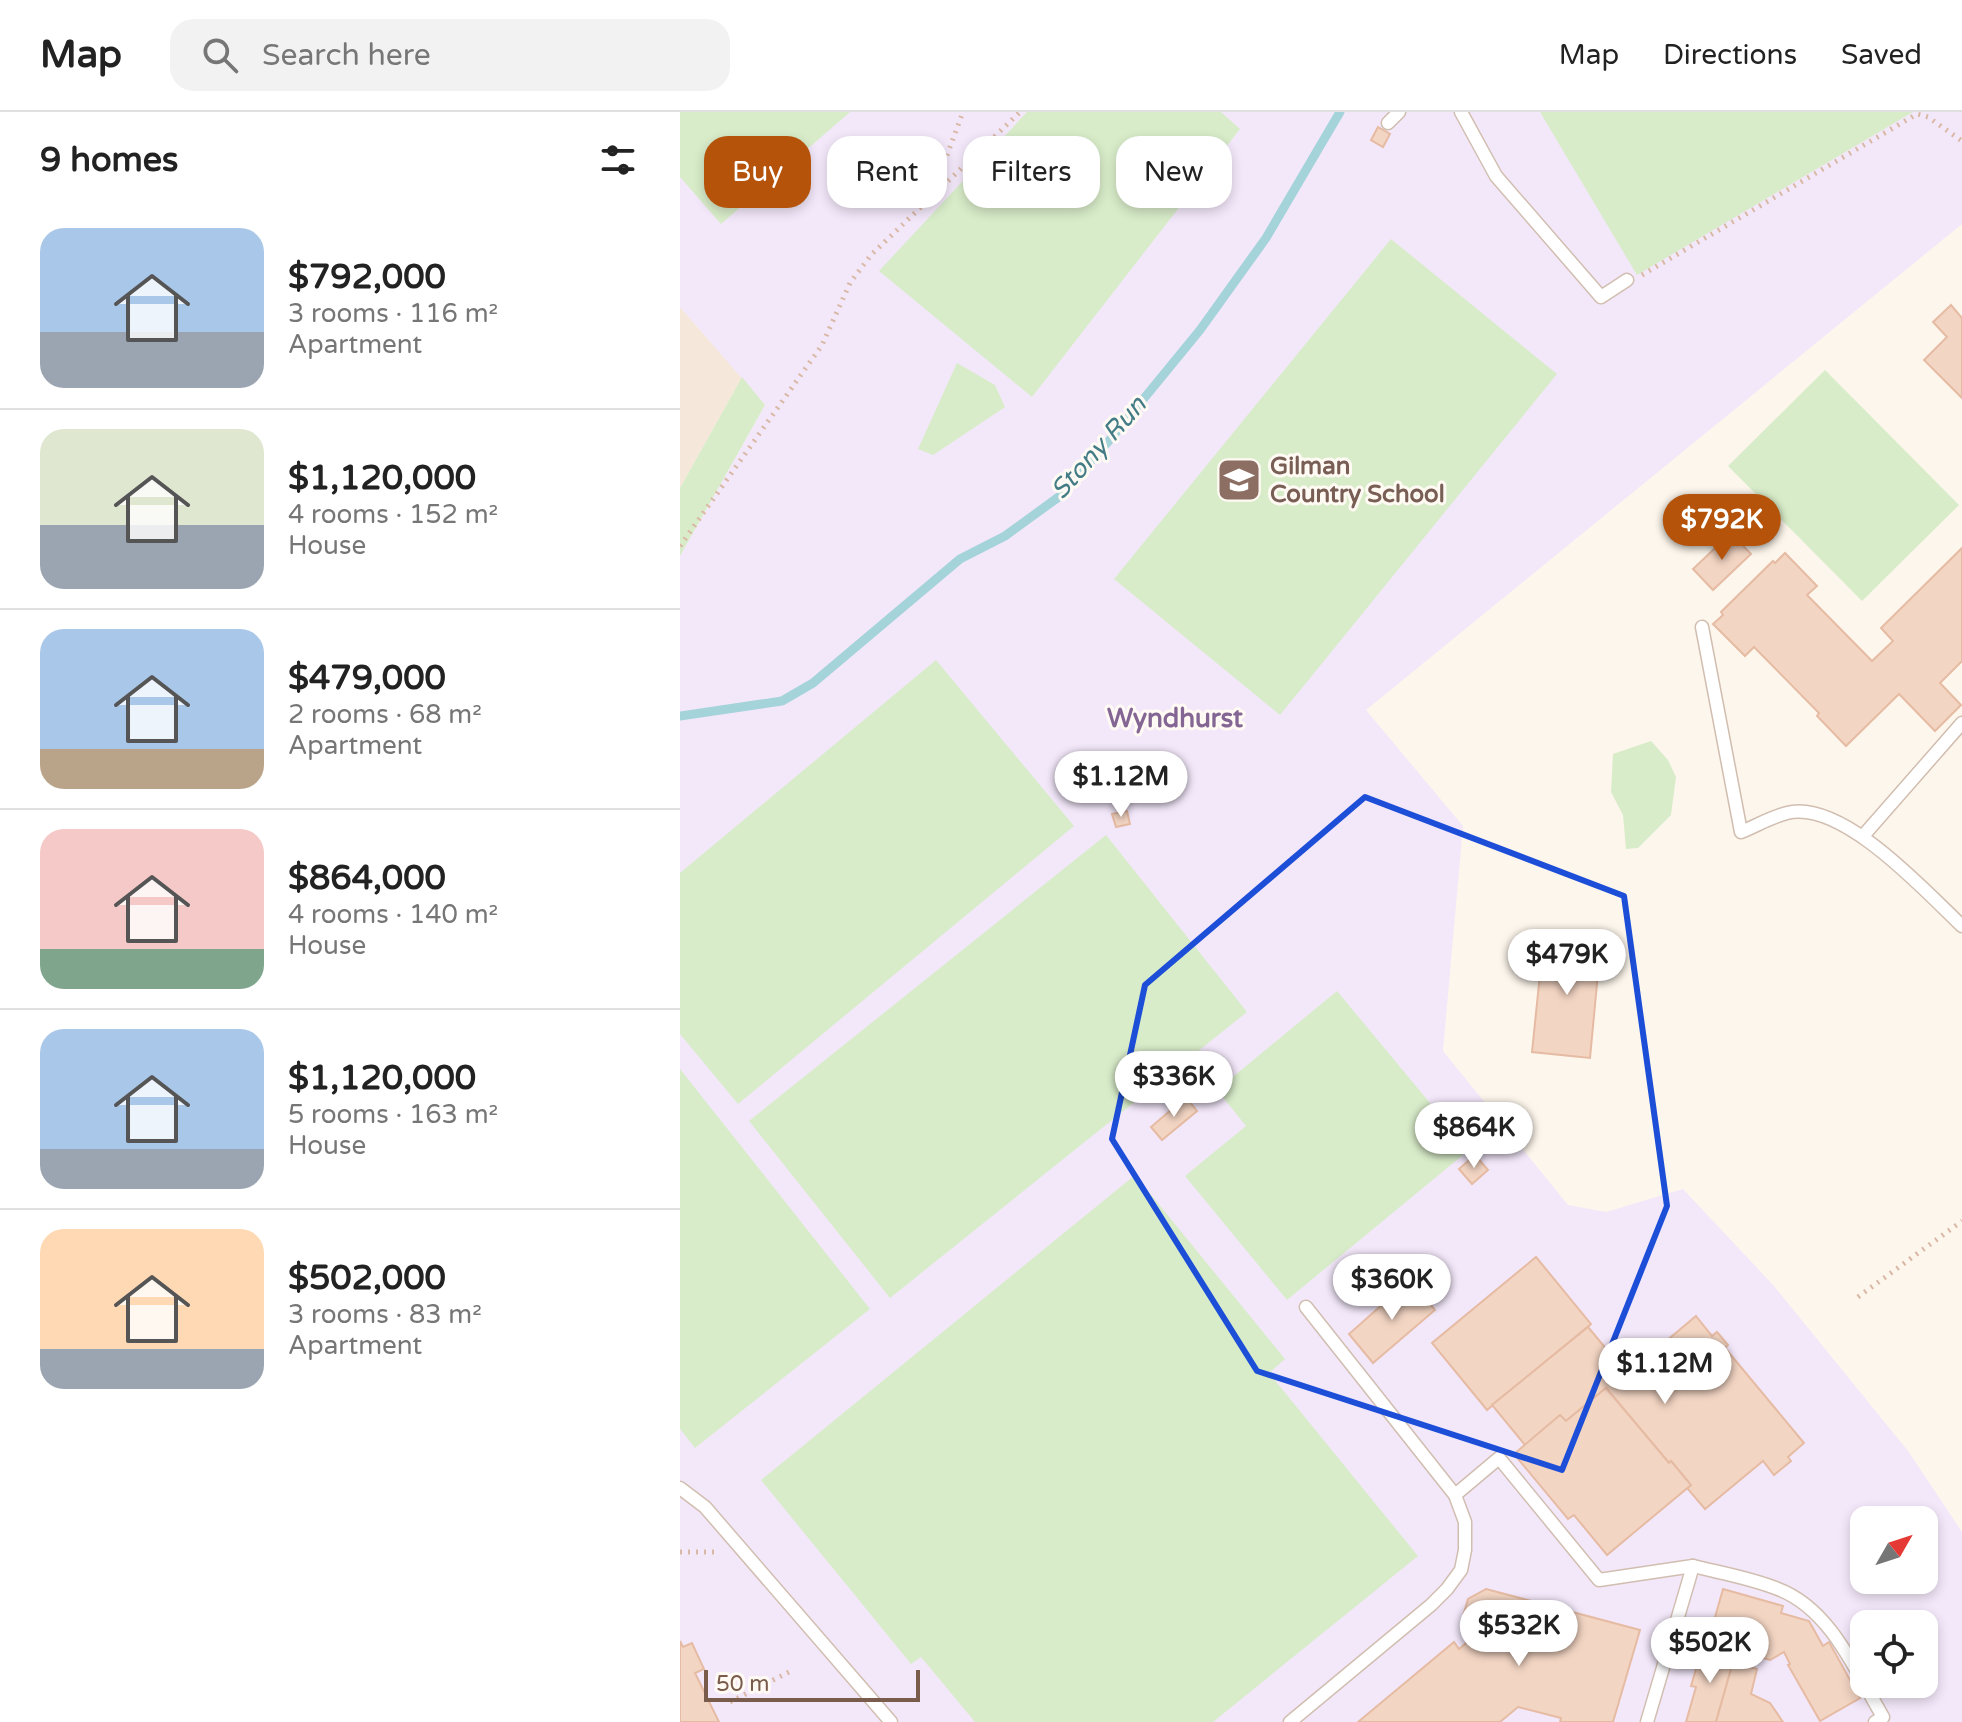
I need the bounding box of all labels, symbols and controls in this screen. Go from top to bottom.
search box [170,19,730,91]
text: Map [40,32,122,78]
icon: search [198,33,242,77]
text: Search here [262,37,431,74]
text: Map [1559,38,1619,72]
text: Directions [1663,38,1797,72]
text: Saved [1841,38,1922,72]
chip: Buy [704,136,811,208]
chip: Rent [827,136,947,208]
chip: Filters [963,136,1100,208]
chip: New [1116,136,1232,208]
icon: filters [596,138,640,182]
text: 9 homes [40,140,178,181]
text: $792,000 [288,257,446,298]
icon: home [104,260,200,356]
text: 3 rooms · 116 m² [288,298,498,329]
text: Apartment [288,329,422,360]
water label: Stony Run [1044,389,1153,505]
place label: Gilman Country School [1270,452,1445,509]
school or university icon: Gilman Country School [1215,456,1263,504]
text: $1,120,000 [288,458,476,499]
icon: home [104,461,200,557]
pin: $792K [1666,494,1778,562]
text: 4 rooms · 152 m² [288,499,498,530]
text: $792K [1681,504,1763,535]
text: House [288,530,366,561]
text: $479,000 [288,658,446,699]
icon: home [104,661,200,757]
text: 2 rooms · 68 m² [288,699,482,730]
district label: Wyndhurst [1107,703,1243,734]
text: Apartment [288,730,422,761]
pin: $1.12M [1056,751,1186,819]
text: $1.12M [1073,761,1169,792]
text: $864,000 [288,858,446,899]
icon: home [104,861,200,957]
text: 4 rooms · 140 m² [288,899,498,930]
pin: $479K [1511,929,1623,997]
text: House [288,930,366,961]
text: $479K [1526,939,1608,970]
pin: $336K [1118,1051,1230,1119]
text: $1,120,000 [288,1058,476,1099]
icon: home [104,1061,200,1157]
text: $336K [1133,1061,1215,1092]
text: 5 rooms · 163 m² [288,1099,498,1130]
pin: $864K [1418,1102,1530,1170]
text: $864K [1433,1112,1515,1143]
text: House [288,1130,366,1161]
pin: $360K [1336,1254,1448,1322]
text: $502,000 [288,1258,446,1299]
icon: home [104,1261,200,1357]
text: $360K [1351,1264,1433,1295]
text: 3 rooms · 83 m² [288,1299,482,1330]
text: Apartment [288,1330,422,1361]
pin: $1.12M [1600,1338,1730,1406]
text: $1.12M [1617,1348,1713,1379]
north arrow [1850,1506,1938,1594]
map controls [1850,1506,1938,1698]
pin: $532K [1463,1600,1575,1668]
text: $532K [1478,1610,1560,1641]
button: locate [1850,1610,1938,1698]
pin: $502K [1654,1617,1766,1685]
text: $502K [1669,1627,1751,1658]
scale bar [704,1666,920,1702]
text: 50 m [716,1671,770,1697]

